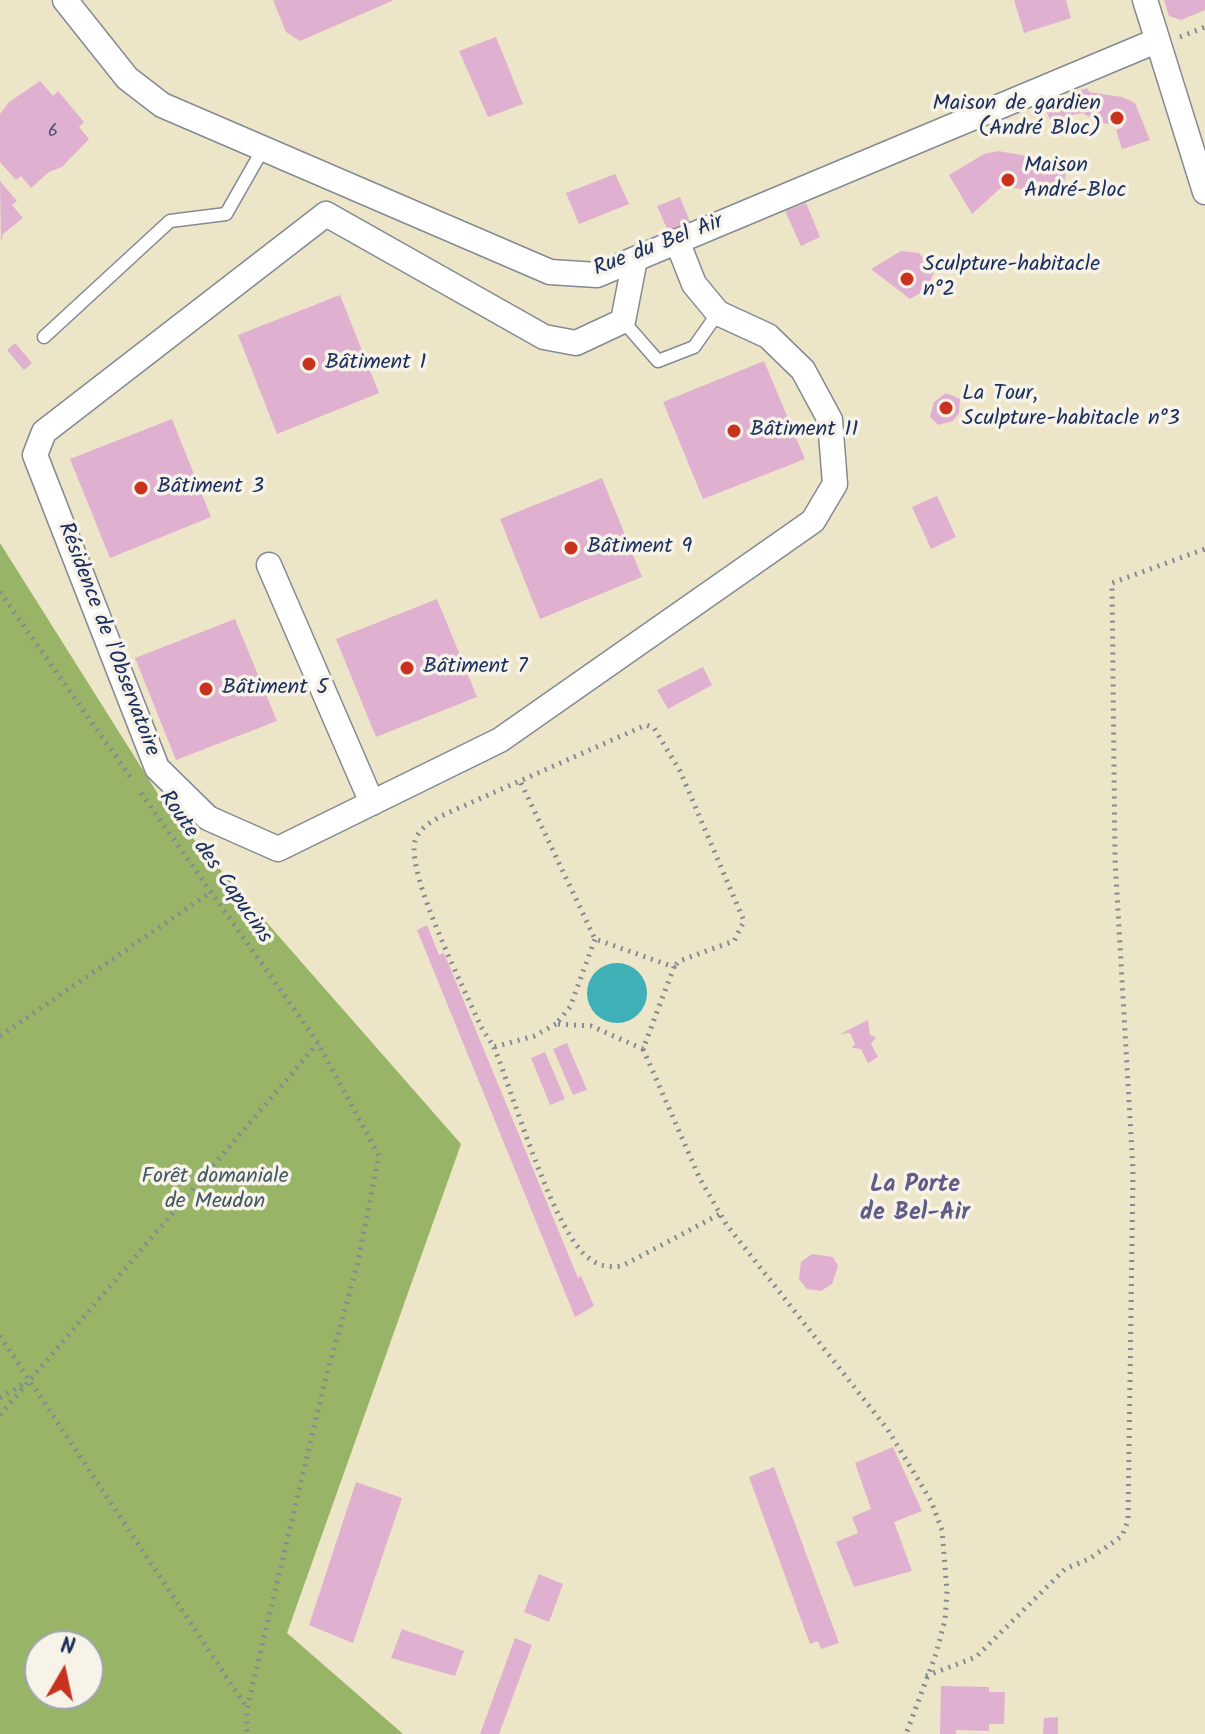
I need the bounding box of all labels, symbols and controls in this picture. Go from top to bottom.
place label: Maison de gardien (André Bloc) [933,92,1101,144]
marker: Maison de gardien (André Bloc) [1108,109,1126,127]
house number: 6 [48,122,58,144]
place label: Maison André-Bloc [1024,154,1126,206]
marker: Maison André-Bloc [999,171,1017,189]
street label: Rue du Bel Air [591,210,727,284]
place label: Sculpture-habitacle n°2 [923,253,1100,304]
marker: Sculpture-habitacle n°2 [898,270,916,288]
place label: Bâtiment 1 [325,351,427,377]
marker: Bâtiment 1 [300,355,318,373]
place label: La Tour, Sculpture-habitacle n°3 [962,382,1180,434]
marker: La Tour, Sculpture-habitacle n°3 [937,399,955,417]
place label: Bâtiment 11 [750,418,858,444]
marker: Bâtiment 11 [725,422,743,440]
place label: Bâtiment 3 [157,475,264,501]
marker: Bâtiment 3 [132,479,150,497]
street label: Résidence de l'Observatoire [50,519,164,761]
place label: Bâtiment 9 [587,535,692,561]
marker: Bâtiment 9 [562,539,580,557]
place label: Bâtiment 7 [423,655,528,681]
marker: Bâtiment 7 [398,659,416,677]
place label: Bâtiment 5 [222,676,328,702]
marker: Bâtiment 5 [197,680,215,698]
street label: Route des Capucins [151,787,277,949]
park label: Forêt domaniale de Meudon [141,1165,289,1216]
district label: La Porte de Bel-Air [860,1173,970,1229]
text: N [58,1629,77,1666]
north arrow [24,1630,104,1710]

